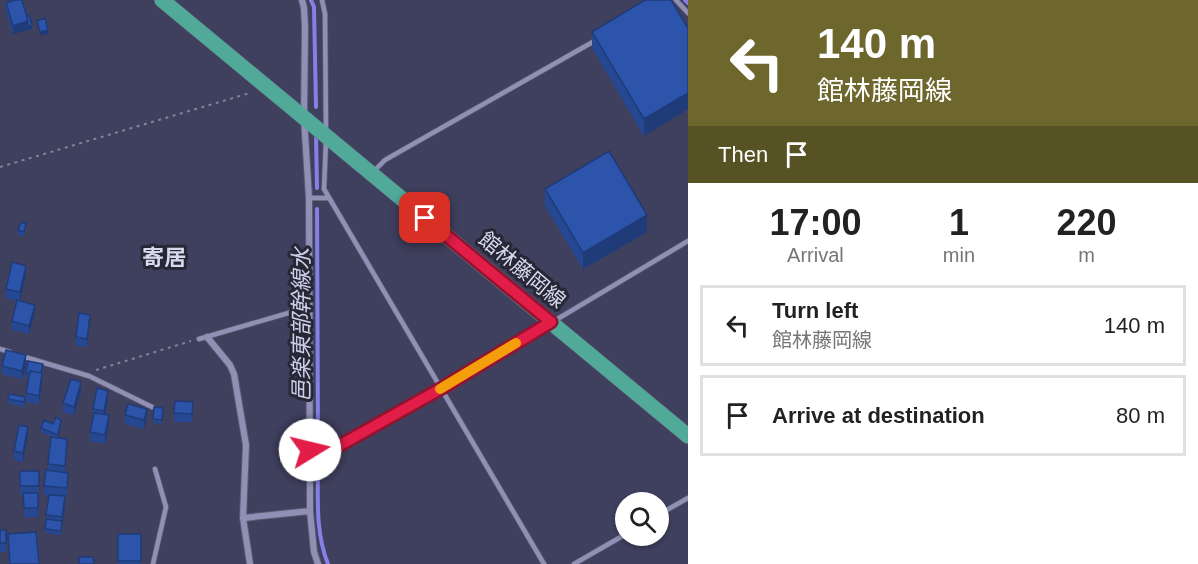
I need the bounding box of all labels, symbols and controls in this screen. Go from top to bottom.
text: 140 m [817,20,936,67]
icon: left [718,24,796,102]
text: 館林藤岡線 [817,76,952,106]
icon: arrive [780,138,813,171]
text: Then [718,142,768,167]
pin [399,192,450,243]
icon: arrive [408,201,441,234]
text: 17:00 [769,202,861,243]
text: 1 [949,202,969,243]
text: 220 [1056,202,1117,243]
street label: 館林藤岡線 [475,227,570,312]
text: Arrival [787,244,844,266]
text: min [943,244,975,266]
text: m [1078,244,1095,266]
district label: 寄居 [142,245,186,270]
water label: 邑楽東部幹線水 [289,246,314,402]
text: Turn left [772,298,858,323]
icon: left [721,309,754,342]
text: 140 m [1104,313,1165,338]
text: 館林藤岡線 [772,329,872,351]
icon: arrive [721,399,754,432]
text: Arrive at destination [772,403,985,428]
text: 80 m [1116,403,1165,428]
position arrow [278,418,342,482]
map controls [615,492,669,546]
button: search [615,492,669,546]

